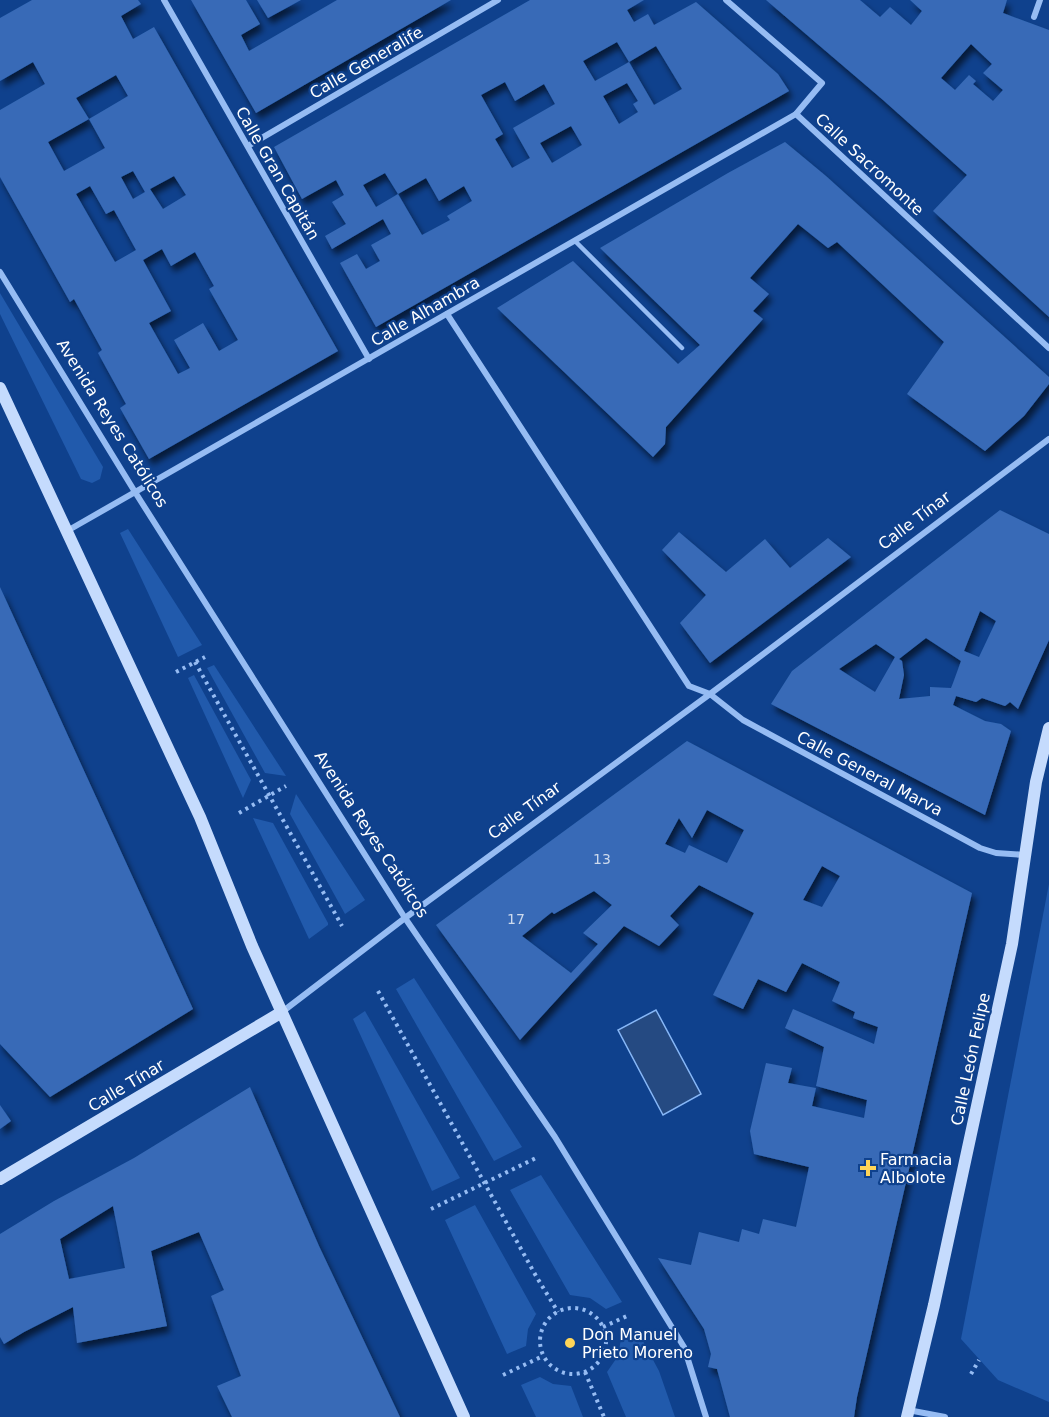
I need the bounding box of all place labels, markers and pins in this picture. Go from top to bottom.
place label: Farmacia Albolote [880,1150,952,1187]
marker: Farmacia Albolote [861,1161,875,1175]
place label: Don Manuel Prieto Moreno [582,1325,693,1362]
marker: Don Manuel Prieto Moreno [563,1336,577,1350]

